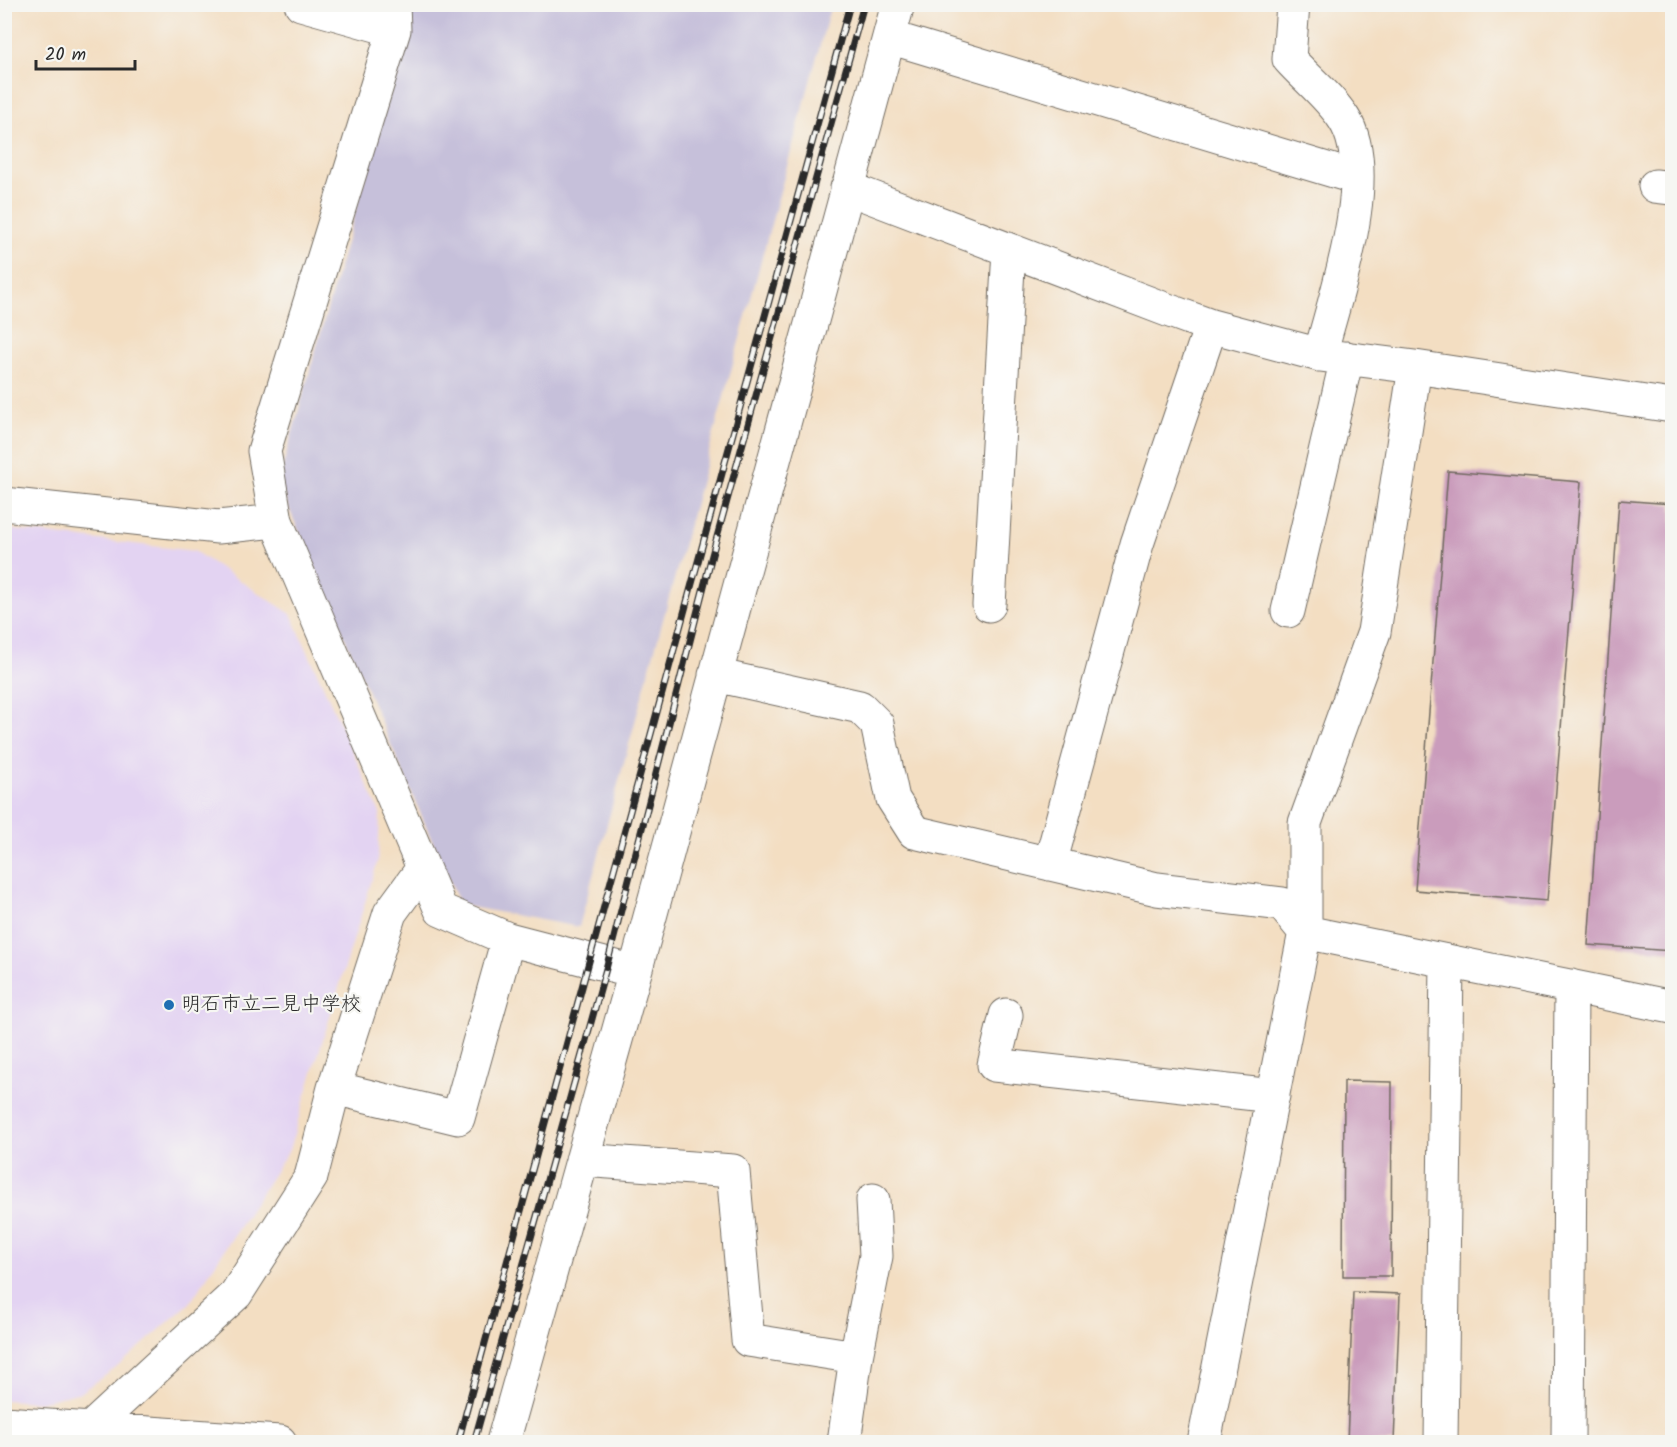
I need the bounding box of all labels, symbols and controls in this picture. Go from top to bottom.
scale bar [36,33,135,71]
text: 20 m [45,41,86,70]
place label: 明石市立二見中学校 [181,989,361,1021]
marker: 明石市立二見中学校 [162,998,176,1012]

